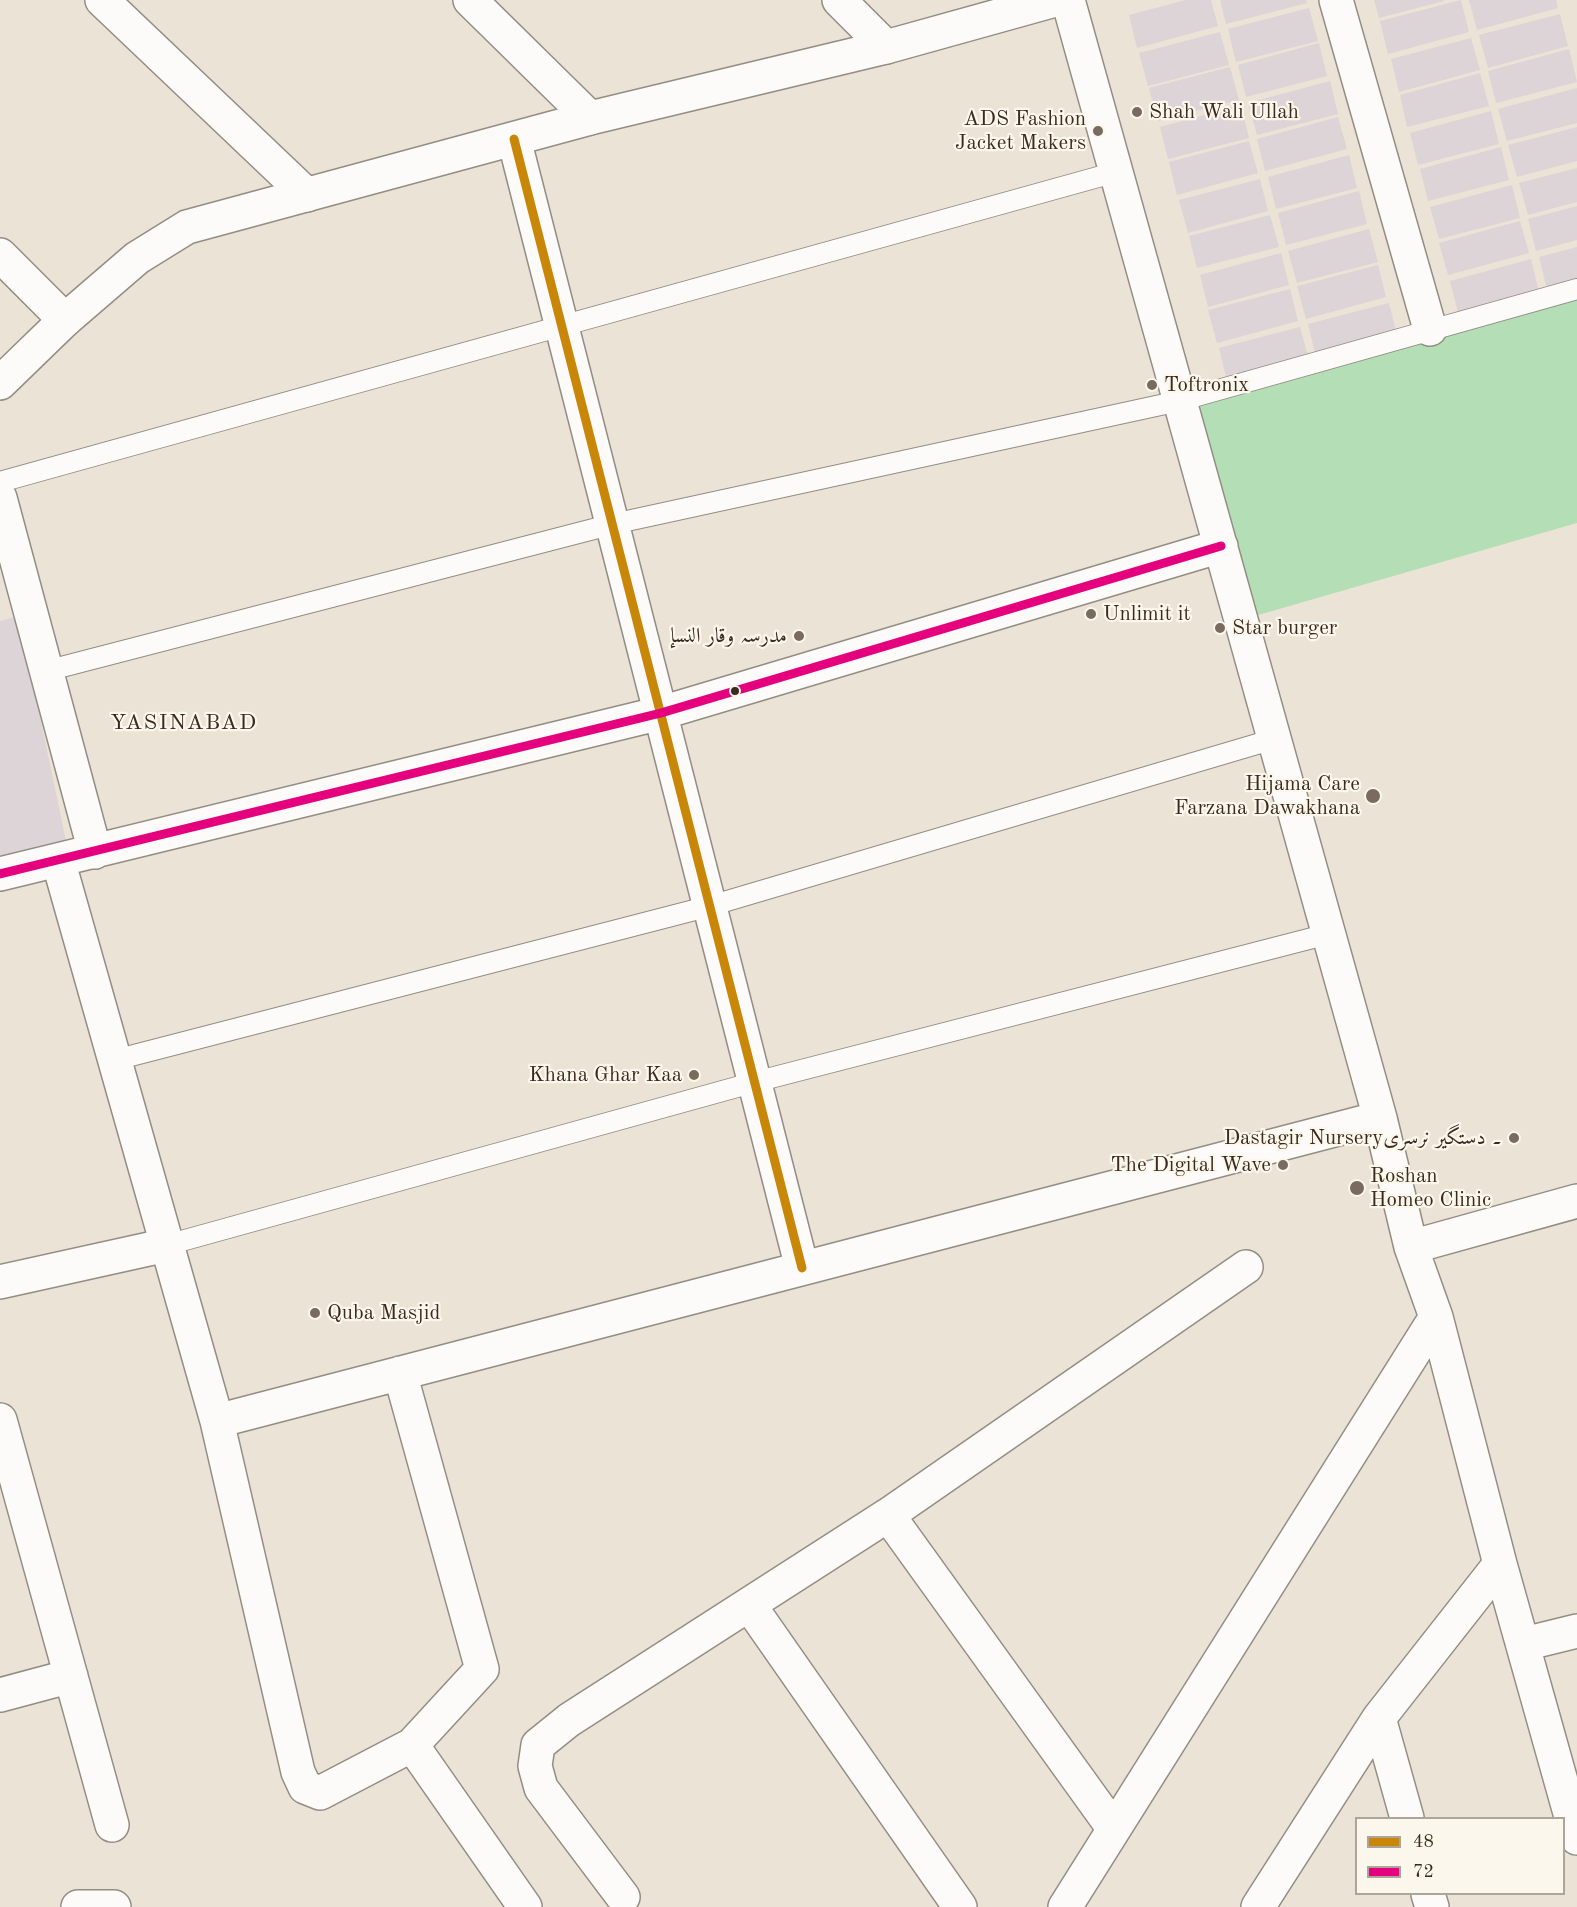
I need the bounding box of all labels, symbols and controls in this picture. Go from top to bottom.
place label: Shah Wali Ullah [1149,99,1299,125]
marker: Shah Wali Ullah [1130,105,1144,119]
place label: ADS Fashion Jacket Makers [955,106,1086,156]
marker: ADS Fashion Jacket Makers [1091,124,1105,138]
place label: Toftronix [1164,372,1249,398]
marker: Toftronix [1145,378,1159,392]
place label: Unlimit it [1103,601,1191,627]
marker: Unlimit it [1084,607,1098,621]
place label: Star burger [1232,615,1337,641]
marker: Star burger [1213,621,1227,635]
place label: مدرسہ وقار النسإ [670,623,787,649]
marker: مدرسہ وقار النسإ [792,629,806,643]
unlabelled marker [729,685,741,697]
district label: YASINABAD [110,710,258,736]
place label: Hijama Care Farzana Dawakhana [1174,771,1360,821]
marker: Hijama Care Farzana Dawakhana [1364,787,1382,805]
place label: Khana Ghar Kaa [529,1062,682,1088]
marker: Khana Ghar Kaa [687,1068,701,1082]
place label: Dastagir Nursery۔ دستگیر نرسری [1224,1125,1502,1151]
marker: Dastagir Nursery۔ دستگیر نرسری [1507,1131,1521,1145]
place label: The Digital Wave [1110,1152,1271,1178]
marker: The Digital Wave [1276,1158,1290,1172]
place label: Roshan Homeo Clinic [1370,1163,1491,1213]
marker: Roshan Homeo Clinic [1348,1179,1366,1197]
place label: Quba Masjid [327,1300,440,1326]
marker: Quba Masjid [308,1306,322,1320]
legend [1355,1817,1565,1895]
text: 48 [1413,1833,1434,1851]
text: 72 [1413,1863,1434,1881]

